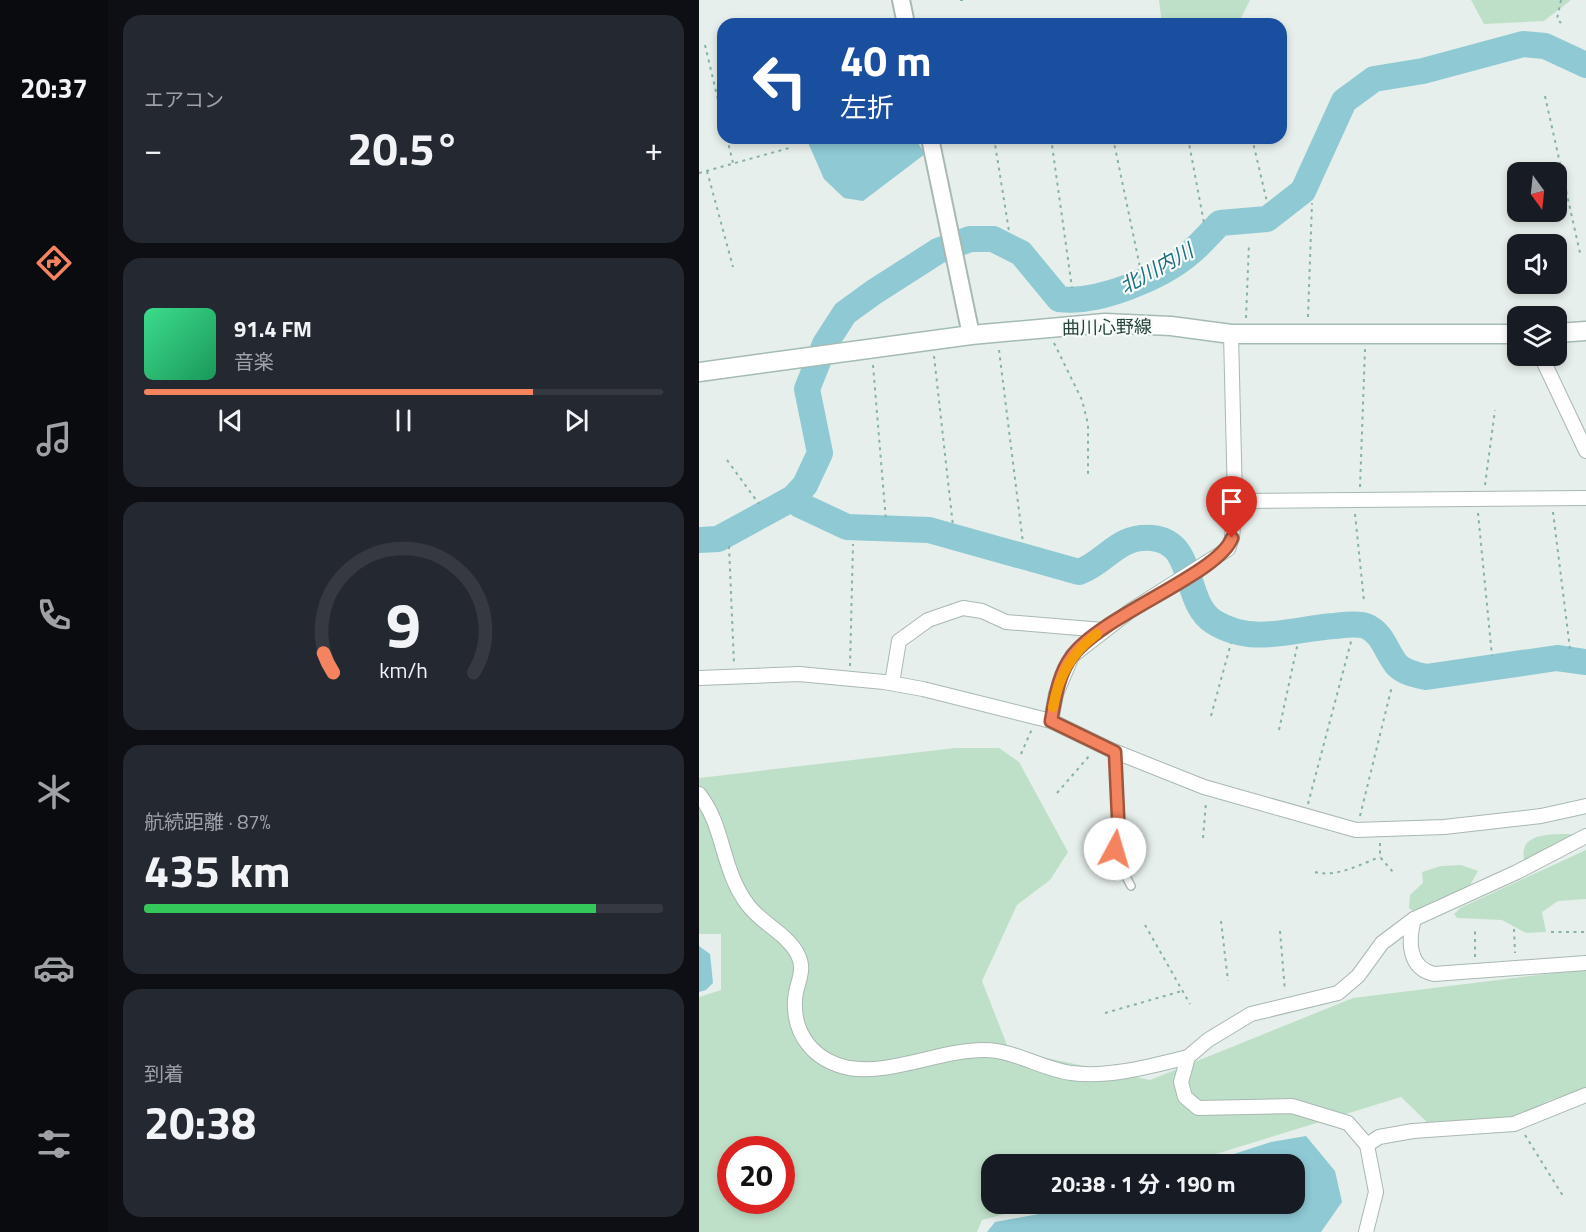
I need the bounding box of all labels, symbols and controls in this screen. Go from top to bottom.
text: 40 m [840,28,932,92]
icon: left [741,42,819,120]
text: 20:37 [20,67,88,108]
text: エアコン [144,84,224,115]
text: 左折 [840,86,894,127]
text: 20.5° [347,114,460,182]
text: − [144,124,162,174]
text: + [645,124,663,174]
north arrow [1507,162,1567,222]
map controls [1507,162,1567,366]
water label: 北川内川 [1114,234,1200,301]
button: sound [1507,234,1567,294]
icon: directions [33,242,75,284]
button: layers [1507,306,1567,366]
text: 91.4 FM [234,312,312,346]
street label: 曲川心野線 [1062,313,1152,341]
text: 音楽 [234,346,274,377]
icon: previous [214,404,247,437]
icon: pause [387,404,420,437]
icon: next [560,404,593,437]
icon: music [33,418,75,460]
pin [1206,476,1257,538]
icon: arrive [1215,485,1248,518]
text: 9 [386,576,421,671]
icon: phone [33,594,75,636]
text: km/h [379,654,428,686]
icon: climate [33,771,75,813]
text: 航続距離 · 87% [144,806,271,837]
position arrow [1083,817,1147,881]
text: 435 km [144,836,290,904]
icon: car [33,947,75,989]
text: 到着 [144,1058,184,1089]
text: 20:38 [144,1088,256,1156]
icon: filters [33,1123,75,1165]
speed limit sign: 20 [717,1136,795,1214]
text: 20:38 · 1 分 · 190 m [1051,1167,1235,1201]

